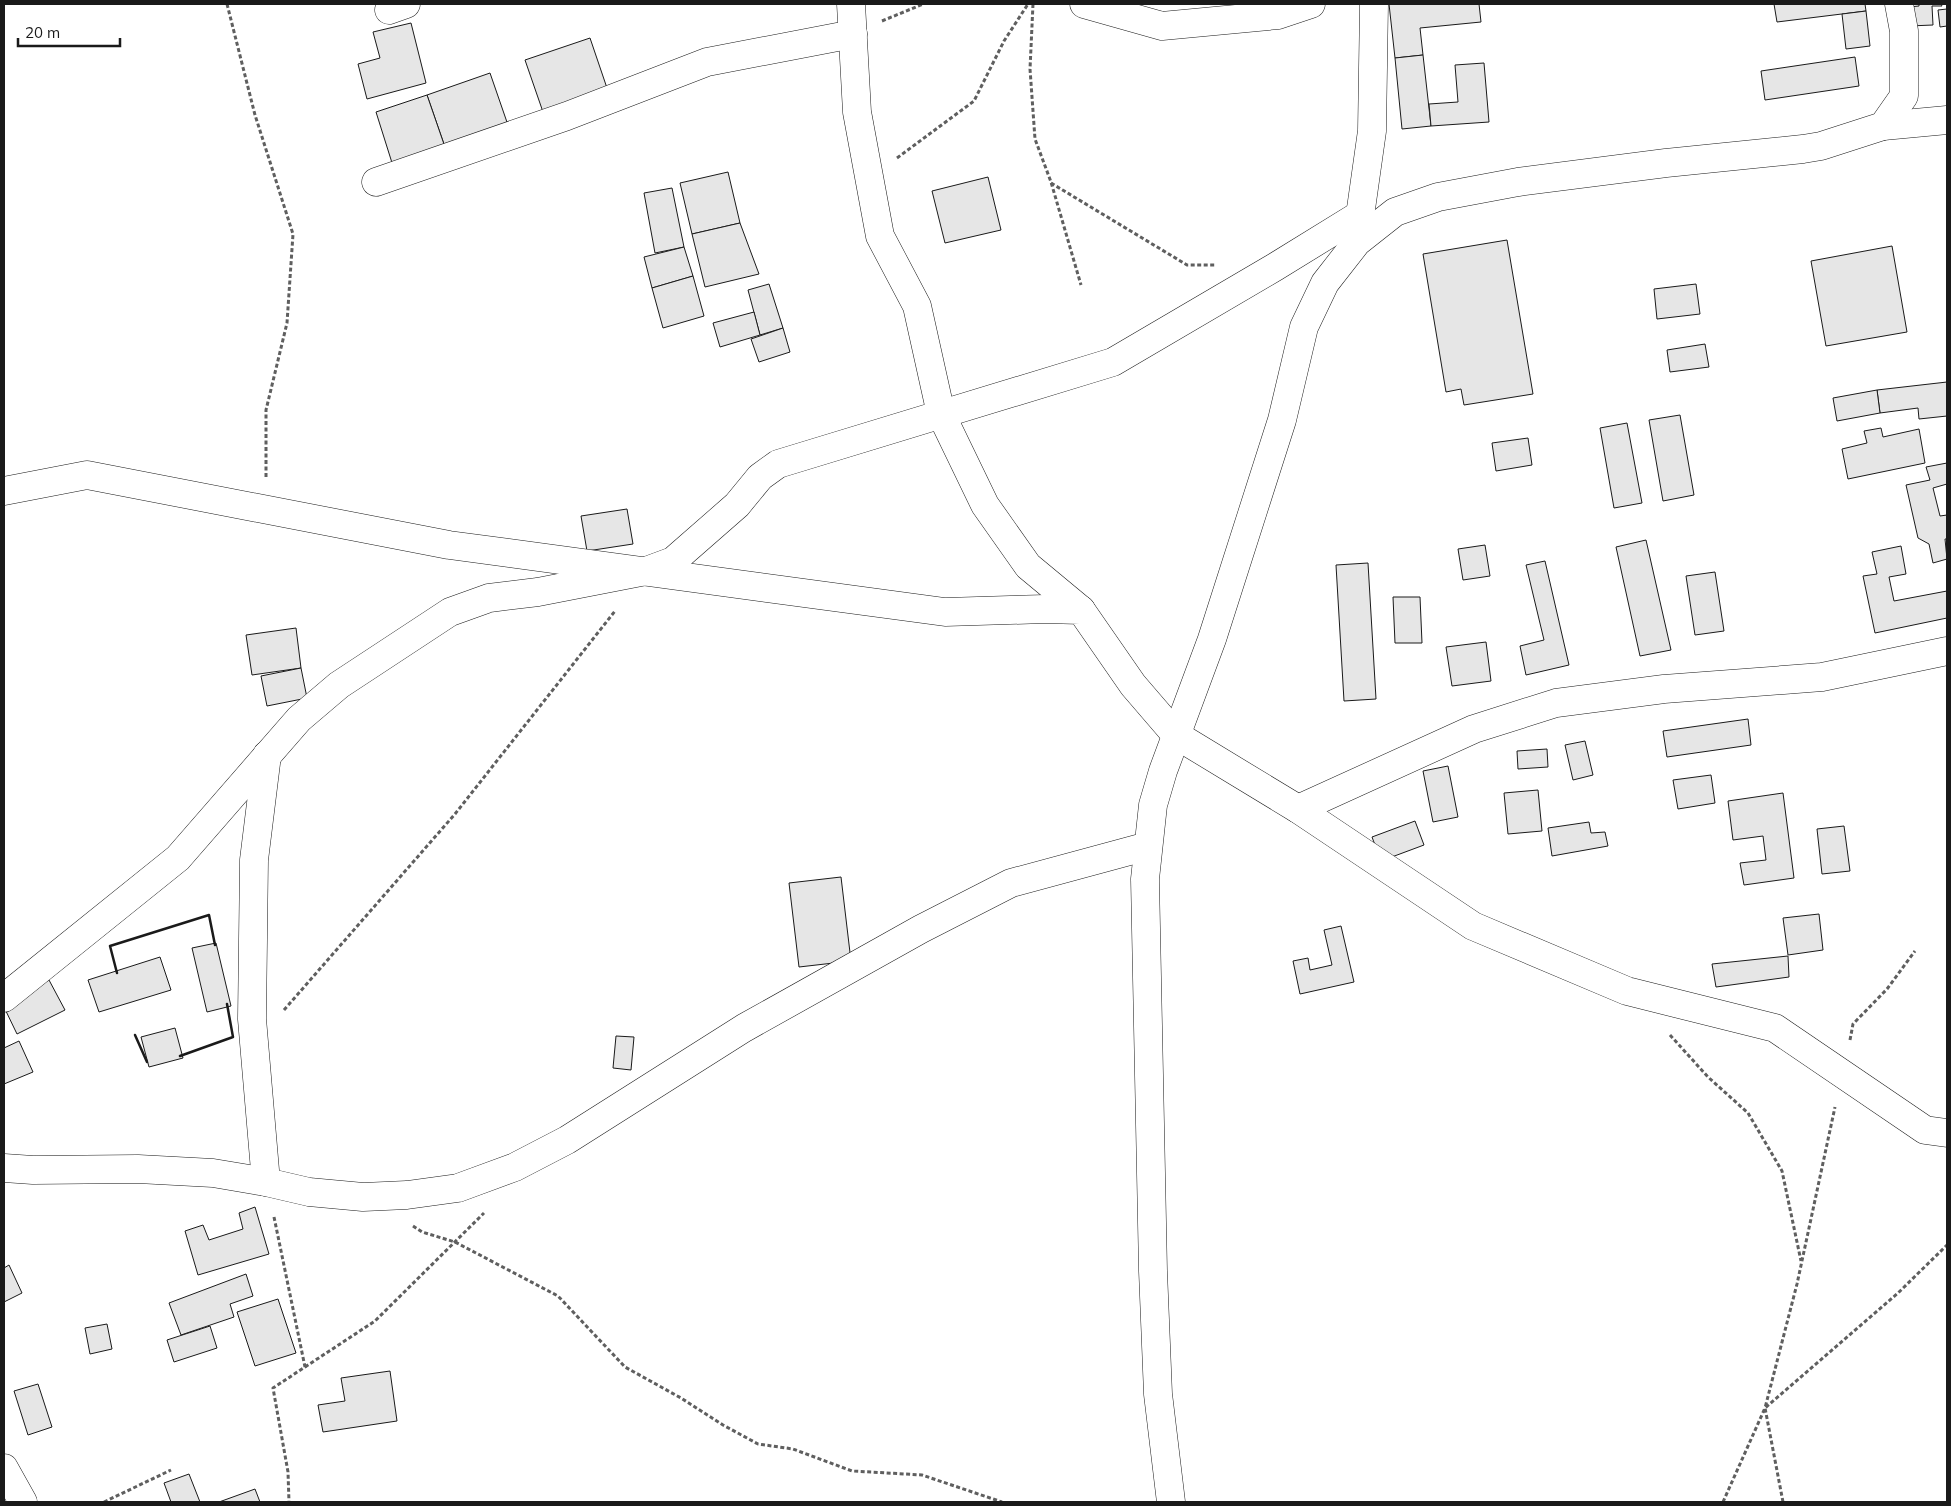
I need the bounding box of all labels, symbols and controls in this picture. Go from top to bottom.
scale bar [18,15,120,47]
text: 20 m [25,23,60,42]

